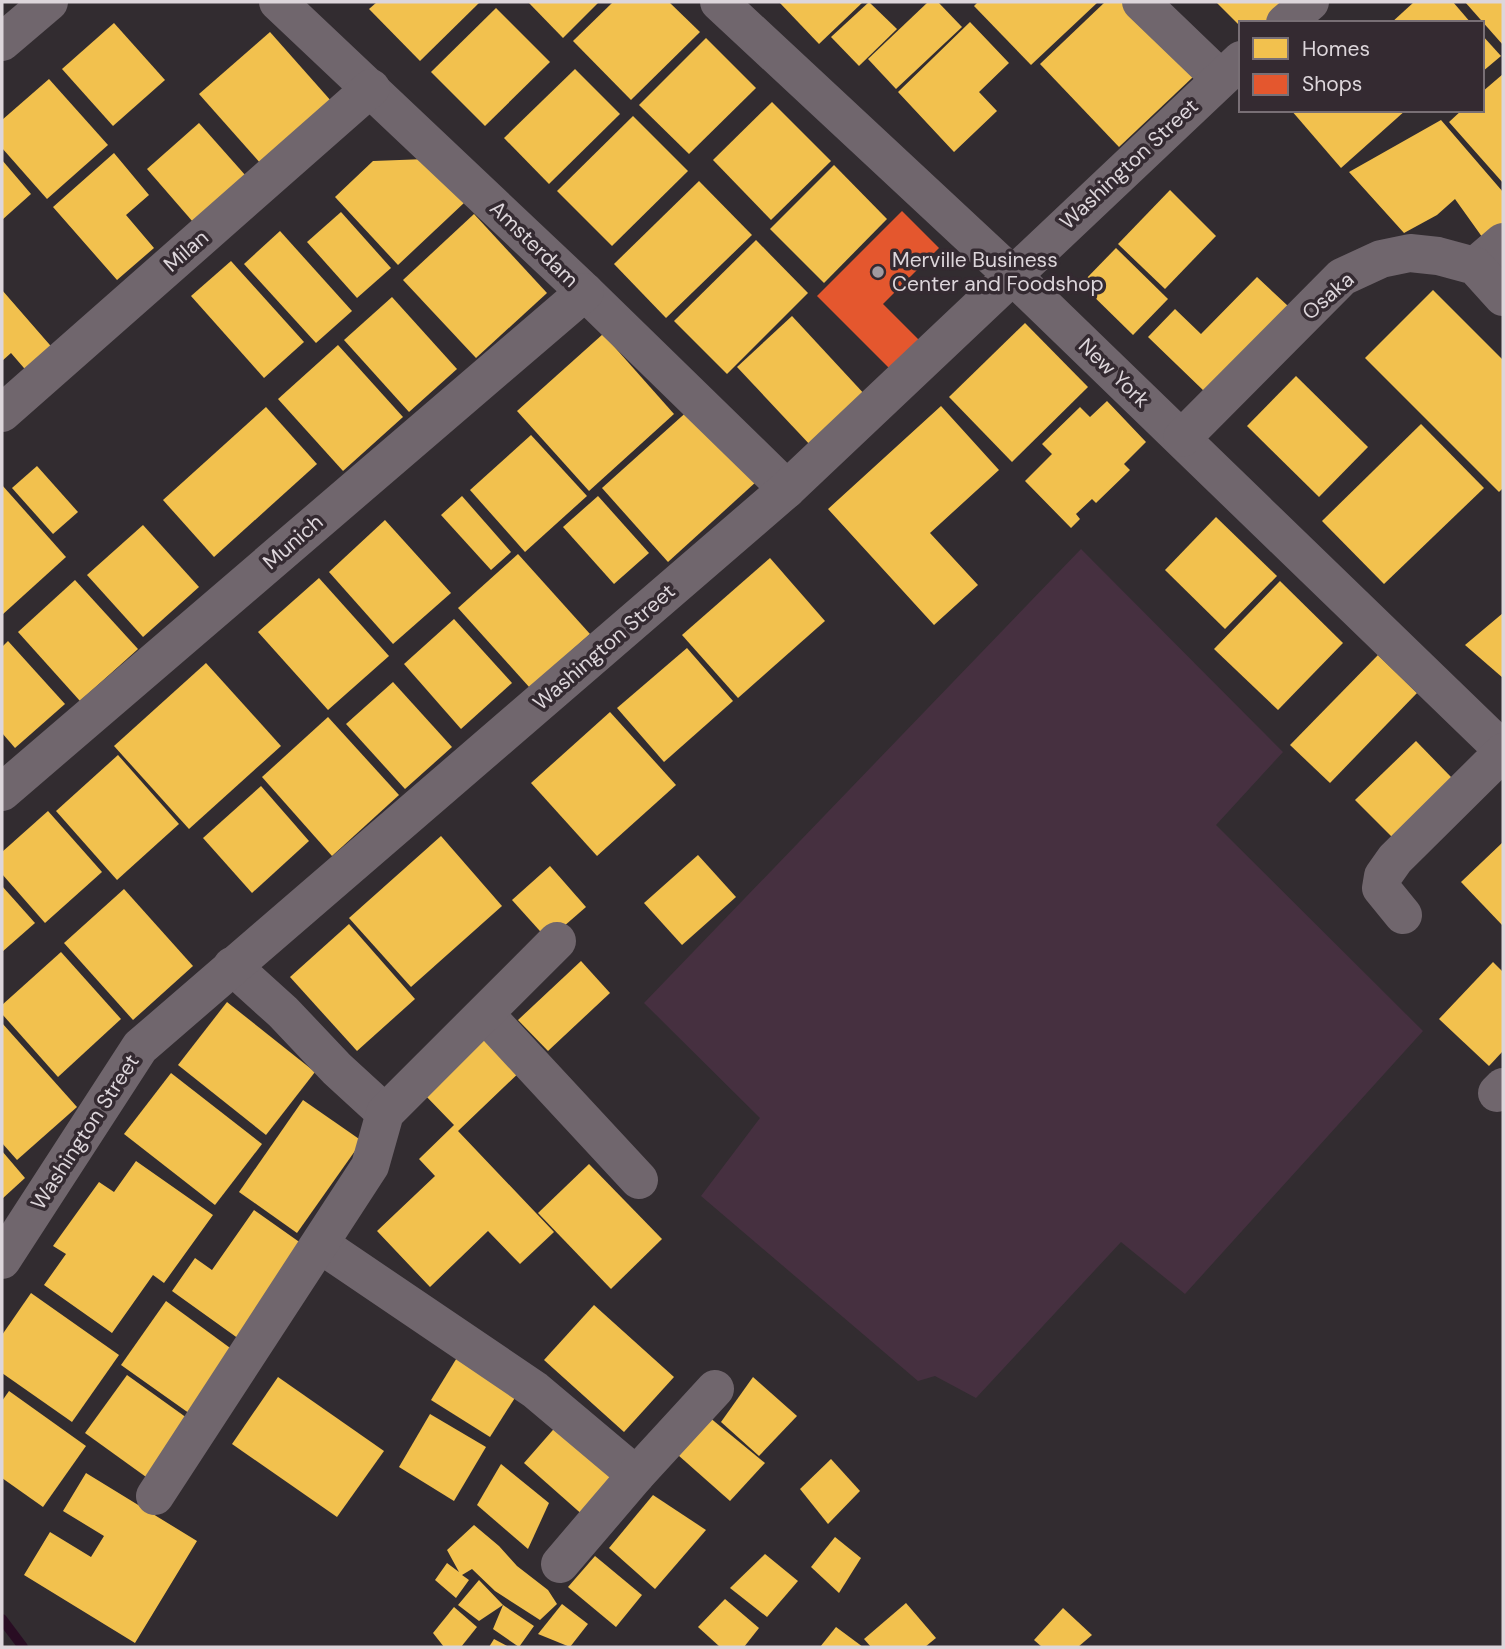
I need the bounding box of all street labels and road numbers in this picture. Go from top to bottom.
street label: Washington Street [1054,92,1204,236]
street label: Amsterdam [484,195,584,293]
street label: Milan [158,224,214,278]
street label: Osaka [1296,266,1360,326]
street label: New York [1072,332,1156,414]
street label: Munich [257,508,329,576]
street label: Washington Street [527,577,681,717]
street label: Washington Street [24,1049,146,1215]

